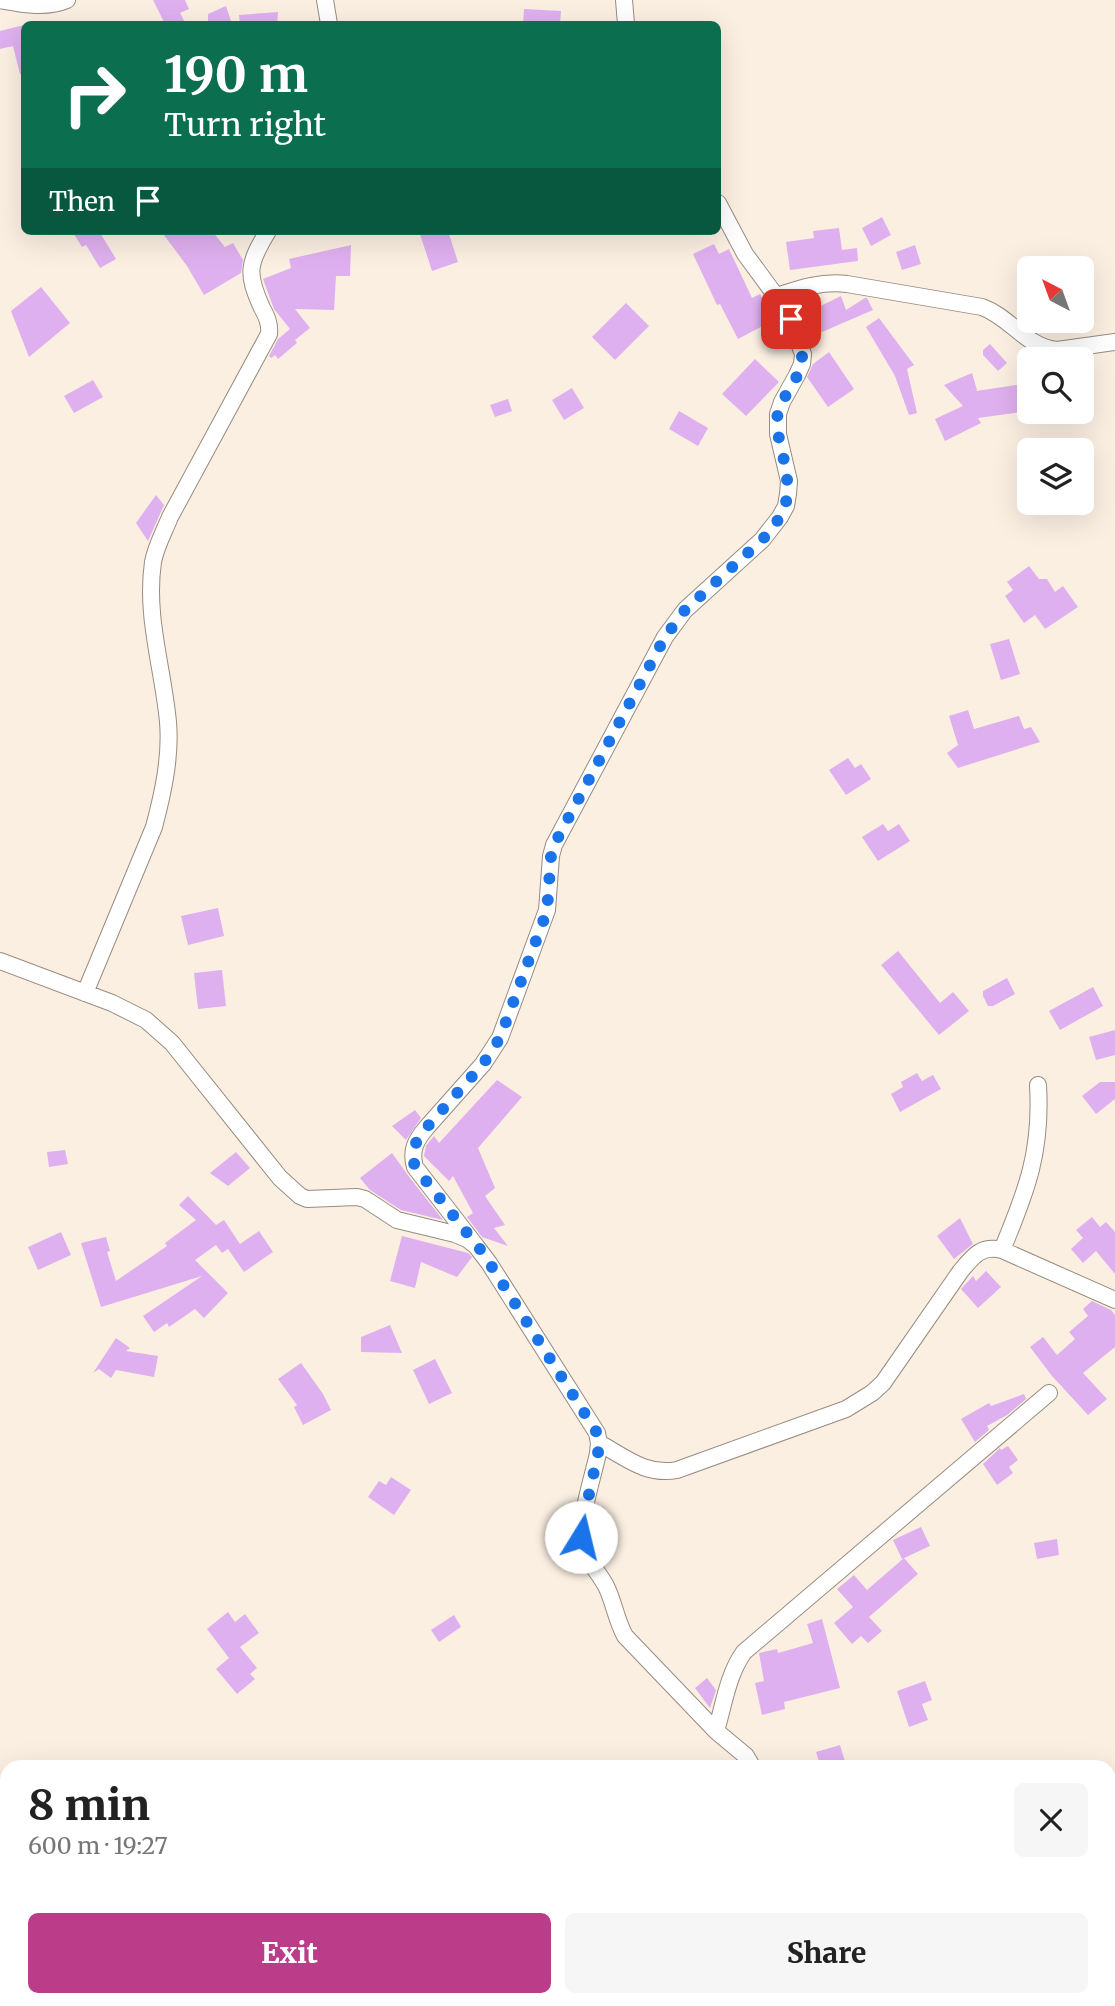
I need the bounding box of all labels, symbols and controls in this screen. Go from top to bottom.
text: 190 m [164,44,308,105]
icon: right [49,49,140,140]
text: Turn right [164,105,326,145]
icon: arrive [129,182,167,220]
text: Then [49,185,115,218]
north arrow [1017,256,1094,332]
map controls [1017,256,1094,515]
pin [761,289,821,349]
icon: arrive [772,300,810,338]
button: search [1017,347,1094,424]
button: layers [1017,438,1094,515]
position arrow [544,1500,618,1574]
text: 8 min [28,1779,150,1831]
button: close [1014,1783,1088,1857]
text: 600 m · 19:27 [28,1831,168,1860]
button: Exit [28,1913,551,1993]
button: Share [565,1913,1088,1993]

